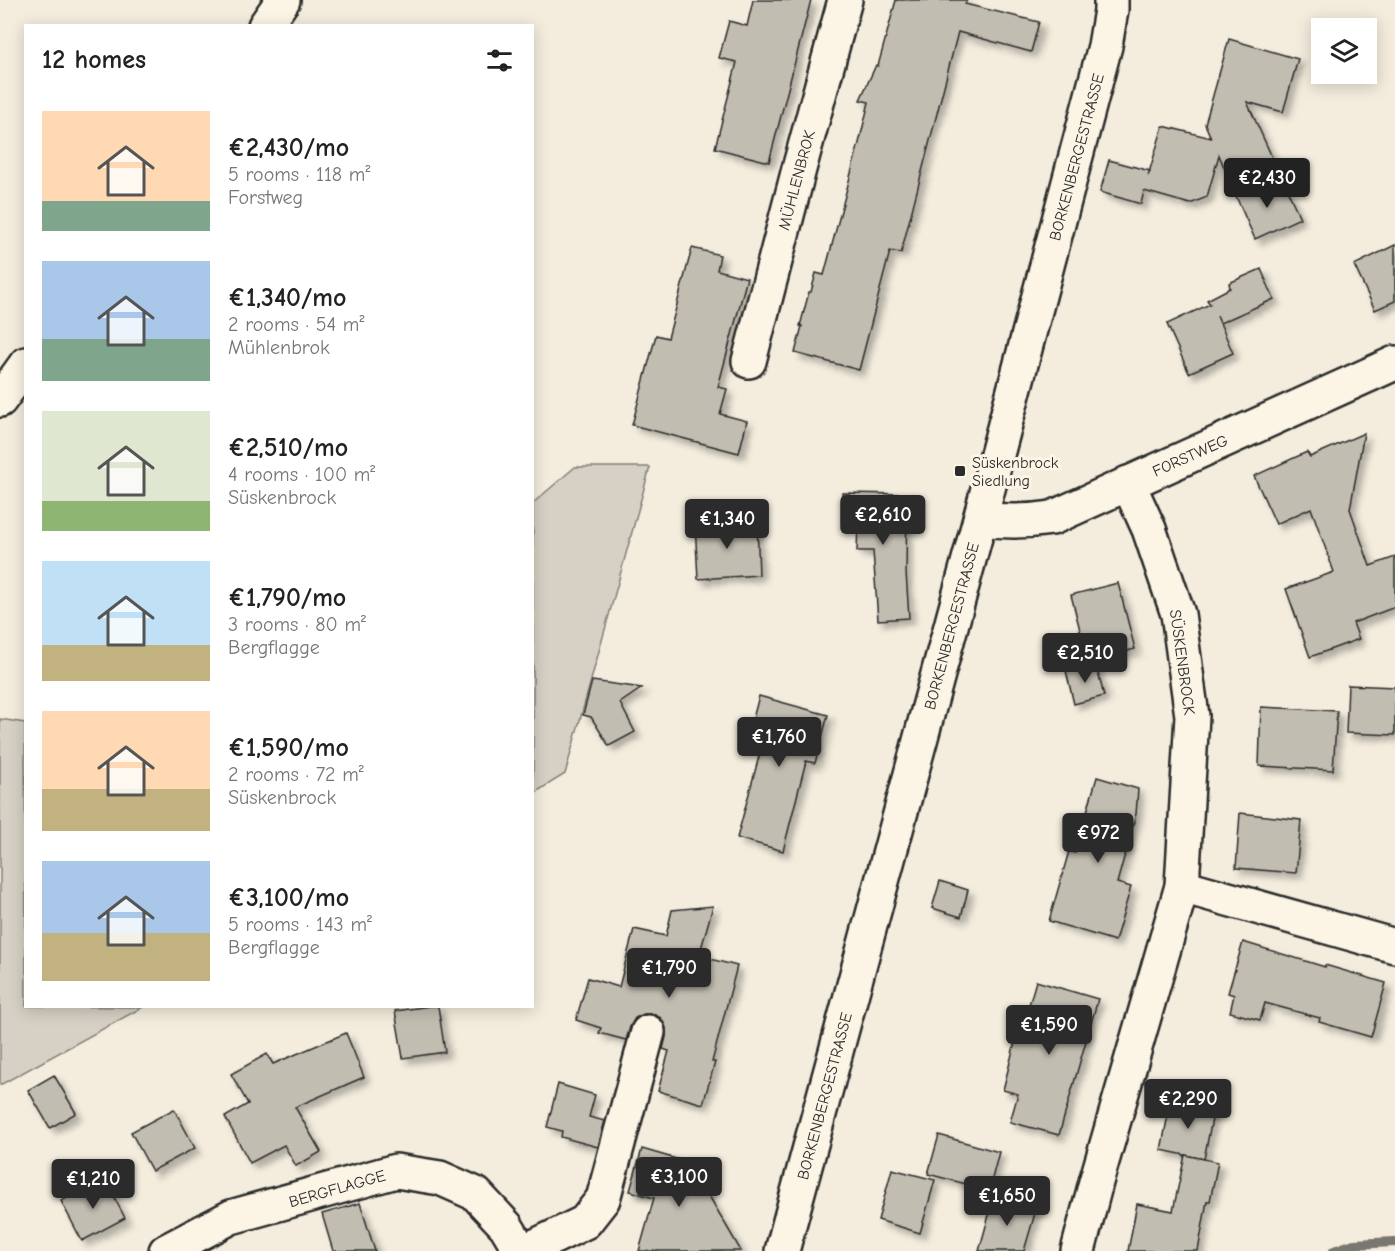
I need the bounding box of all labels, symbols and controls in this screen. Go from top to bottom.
map controls [1311,18,1377,84]
button: layers [1311,18,1377,84]
icon: filters [483,44,516,77]
text: 12 homes [42,45,146,75]
street label: BORKENBERGESTRASSE [1046,71,1108,243]
street label: MÜHLENBROK [775,128,819,232]
text: €2,430/mo [228,133,349,163]
icon: home [90,135,162,207]
pin: €2,430 [1218,158,1316,209]
text: 5 rooms · 118 m² [228,163,370,186]
text: €2,430 [1238,166,1296,189]
text: Forstweg [228,186,303,209]
text: €1,340/mo [228,283,347,313]
icon: home [90,285,162,357]
text: 2 rooms · 54 m² [228,313,364,336]
text: Mühlenbrok [228,336,330,359]
street label: FORSTWEG [1150,431,1231,481]
text: €2,510/mo [228,433,348,463]
icon: home [90,435,162,507]
place label: Süskenbrock Siedlung [972,454,1059,490]
text: 4 rooms · 100 m² [228,463,375,486]
marker: Süskenbrock Siedlung [953,464,967,478]
text: Süskenbrock [228,486,336,509]
pin: €2,610 [834,495,932,546]
pin: €1,340 [678,499,776,550]
text: €2,610 [854,503,912,526]
text: €1,340 [699,507,755,530]
street label: BORKENBERGESTRASSE [921,540,983,712]
text: €1,790/mo [228,583,346,613]
icon: home [90,585,162,657]
street label: SÜSKENBROCK [1166,608,1198,716]
text: 3 rooms · 80 m² [228,613,366,636]
pin: €2,510 [1036,633,1134,684]
text: Bergflagge [228,636,320,659]
text: €2,510 [1056,641,1114,664]
pin: €1,760 [730,717,828,768]
text: €1,760 [751,725,807,748]
text: €1,590/mo [228,733,349,763]
icon: home [90,735,162,807]
text: 2 rooms · 72 m² [228,763,364,786]
text: Süskenbrock [228,786,336,809]
pin: €972 [1062,813,1134,864]
text: €972 [1076,821,1120,844]
text: €3,100/mo [228,883,349,913]
icon: home [90,885,162,957]
text: 5 rooms · 143 m² [228,913,372,936]
text: Bergflagge [228,936,320,959]
pin: €1,790 [620,948,718,999]
text: €1,790 [641,956,697,979]
pin: €1,590 [1000,1005,1098,1056]
street label: BORKENBERGESTRASSE [794,1010,856,1182]
text: €1,590 [1020,1013,1078,1036]
pin: €2,290 [1139,1079,1237,1130]
text: €2,290 [1158,1087,1218,1110]
pin: €3,100 [630,1157,728,1208]
pin: €1,210 [44,1159,142,1210]
text: €3,100 [650,1165,708,1188]
street label: BERGFLAGGE [287,1166,388,1211]
text: €1,210 [66,1167,120,1190]
pin: €1,650 [958,1176,1056,1227]
text: €1,650 [978,1184,1036,1207]

